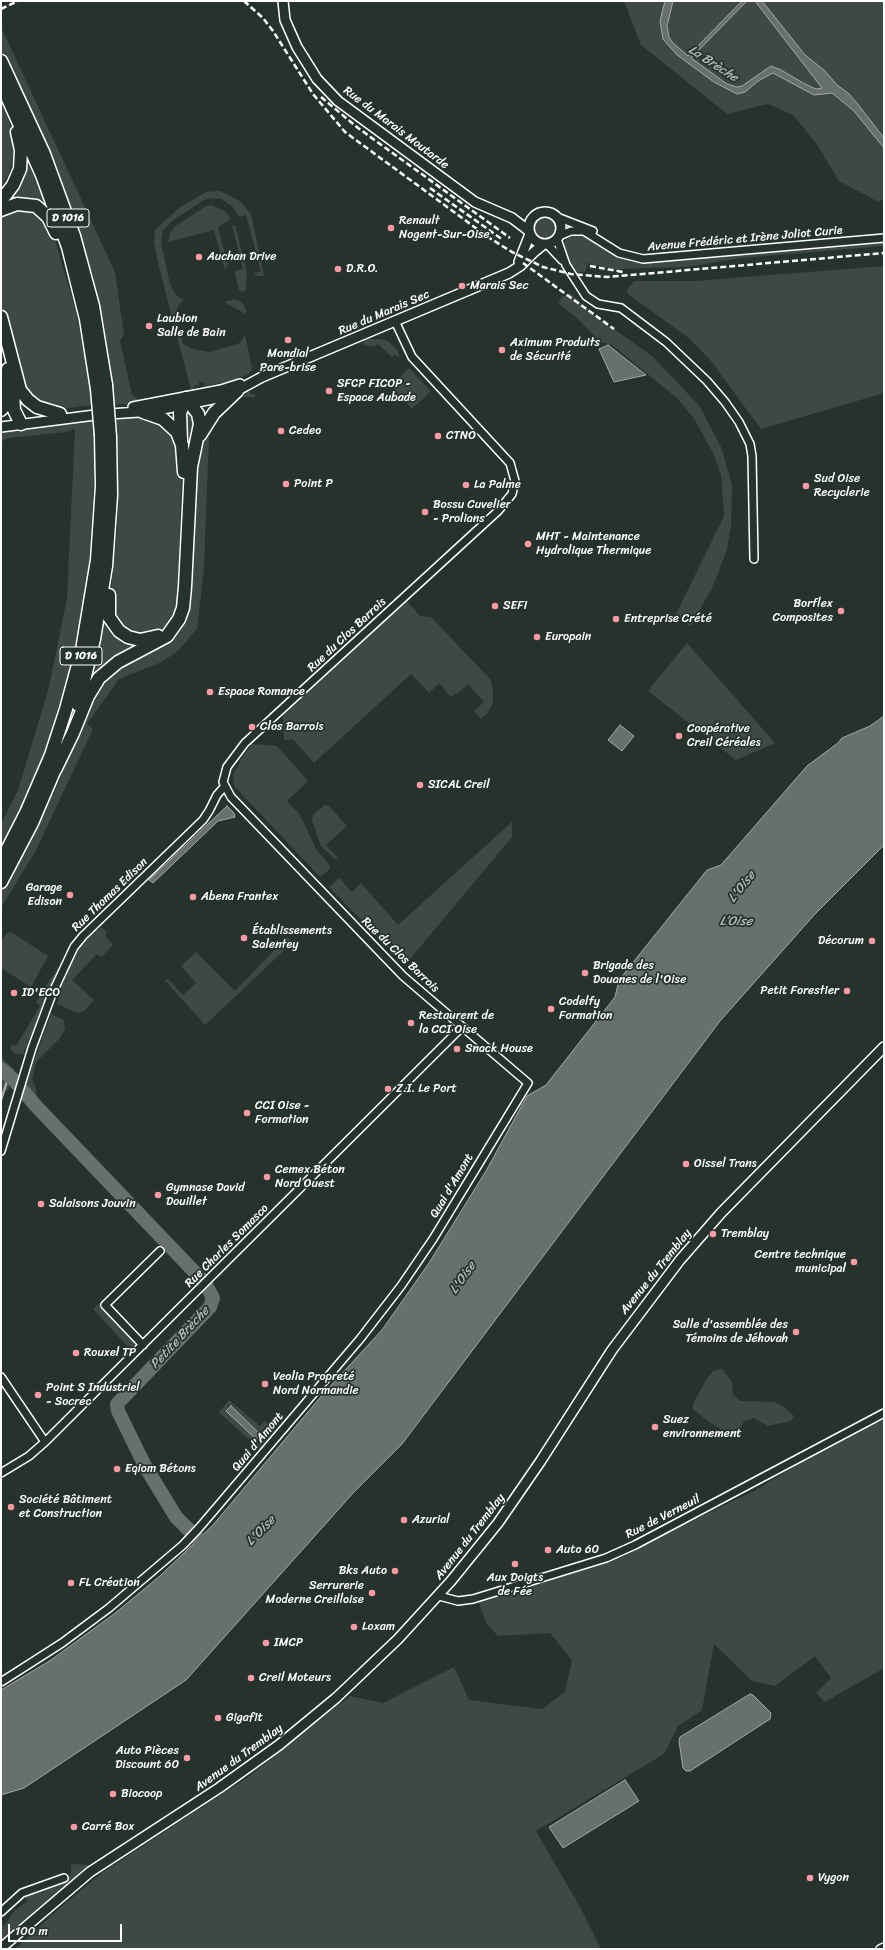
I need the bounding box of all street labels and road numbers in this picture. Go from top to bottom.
street label: Rue du Marais Moutarde [340,84,452,172]
road number: D 1016 [47,209,89,227]
street label: Avenue Frédéric et Irène Joliot Curie [647,223,843,255]
street label: Rue du Marais Sec [336,287,432,339]
street label: Rue du Clos Barrois [305,595,389,675]
road number: D 1016 [60,647,102,665]
street label: Rue Thomas Edison [69,855,151,935]
street label: Rue du Clos Barrois [358,914,442,996]
street label: Quai d'Amont [427,1151,477,1221]
street label: Rue Charles Somasco [182,1201,272,1291]
street label: Avenue du Tremblay [617,1227,695,1317]
street label: Quai d'Amont [229,1410,287,1474]
street label: Avenue du Tremblay [432,1491,508,1583]
street label: Rue de Verneuil [623,1492,703,1542]
street label: Avenue du Tremblay [192,1721,286,1795]

